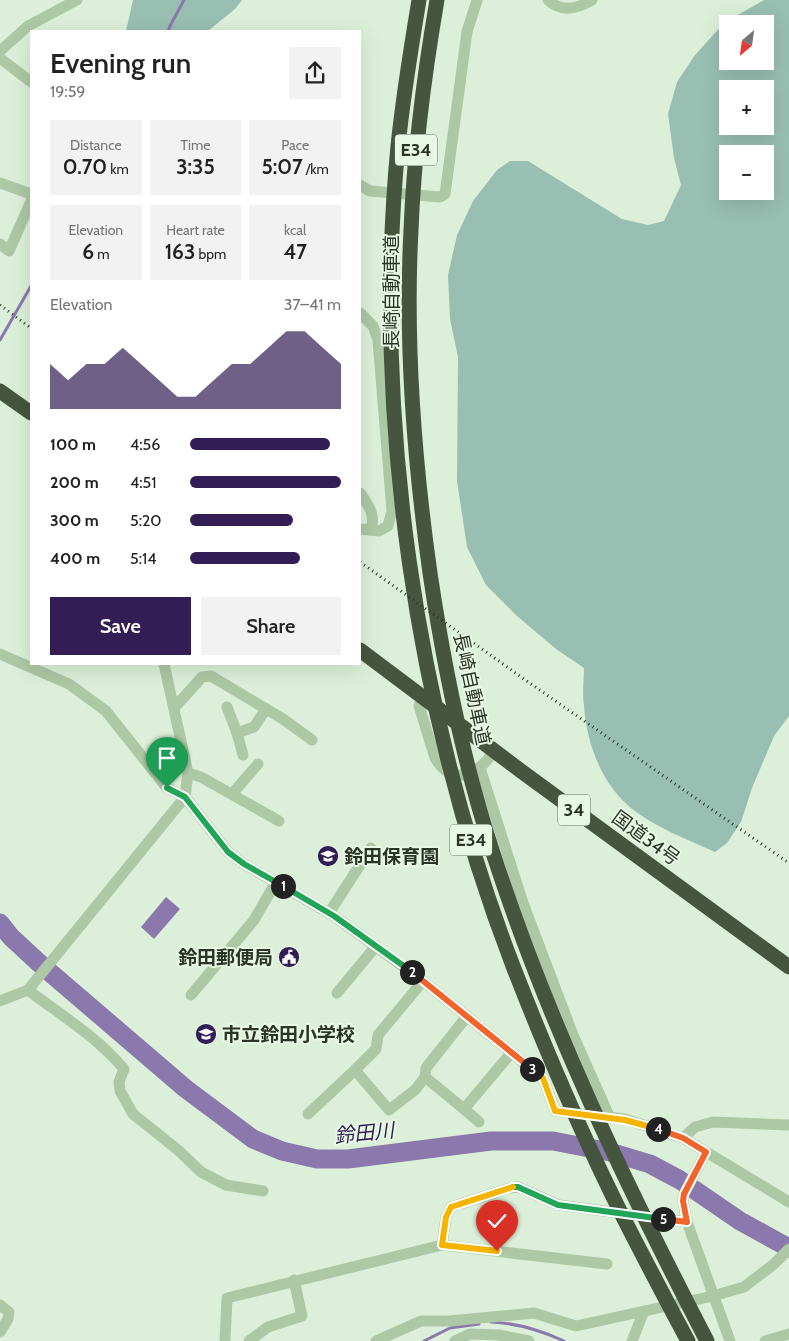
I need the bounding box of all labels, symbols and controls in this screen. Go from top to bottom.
north arrow [719,15,774,70]
map controls [719,15,774,200]
text: Evening run [50,46,191,80]
button: share [289,47,341,99]
button: + [719,80,774,135]
text: 19:59 [50,82,85,101]
road number: E34 [395,134,437,166]
text: Distance [70,136,122,154]
text: Time [181,136,210,154]
text: Pace [281,136,309,154]
button: − [719,145,774,200]
text: 0.70 [63,154,107,179]
text: 3:35 [176,154,215,179]
text: 5:07 [261,154,303,179]
text: km [107,160,129,178]
text: /km [303,160,329,178]
text: Elevation [68,221,123,239]
text: Heart rate [166,221,225,239]
text: kcal [284,221,306,239]
street label: 長崎自動車道 [380,235,403,349]
text: 6 [82,239,94,264]
text: 163 [165,239,195,264]
text: 47 [283,239,307,264]
text: m [94,245,109,263]
text: bpm [195,245,226,263]
text: Elevation [50,295,113,314]
text: 37–41 m [284,295,341,314]
text: 100 m [50,435,96,454]
text: 4:56 [130,435,160,454]
text: 200 m [50,473,99,492]
text: 4:51 [130,473,156,492]
text: 300 m [50,511,99,530]
text: 5:20 [130,511,162,530]
text: 400 m [50,549,100,568]
text: 5:14 [130,549,156,568]
button: Save [50,597,191,655]
button: Share [201,597,341,655]
street label: 長崎自動車道 [449,631,495,747]
pin [146,737,188,788]
icon: arrive [153,744,181,772]
road number: 34 [558,794,590,826]
street label: 国道34号 [608,806,684,870]
road number: E34 [450,824,492,856]
school or university icon: 鈴田保育園 [316,844,340,868]
place label: 鈴田保育園 [344,845,439,868]
pin: 1 [270,874,296,898]
text: 1 [281,877,286,895]
public building icon: 鈴田郵便局 [277,945,301,969]
place label: 鈴田郵便局 [178,946,273,969]
pin: 2 [400,960,424,984]
text: 2 [409,963,416,981]
school or university icon: 市立鈴田小学校 [194,1022,218,1046]
place label: 市立鈴田小学校 [222,1023,355,1046]
pin: 3 [520,1056,544,1082]
text: 3 [529,1060,536,1078]
pin: 4 [646,1116,670,1142]
water label: 鈴田川 [333,1118,397,1148]
text: 4 [654,1120,663,1138]
pin [476,1200,518,1251]
pin: 5 [650,1206,676,1232]
icon: check [483,1207,511,1235]
text: 5 [660,1210,667,1228]

